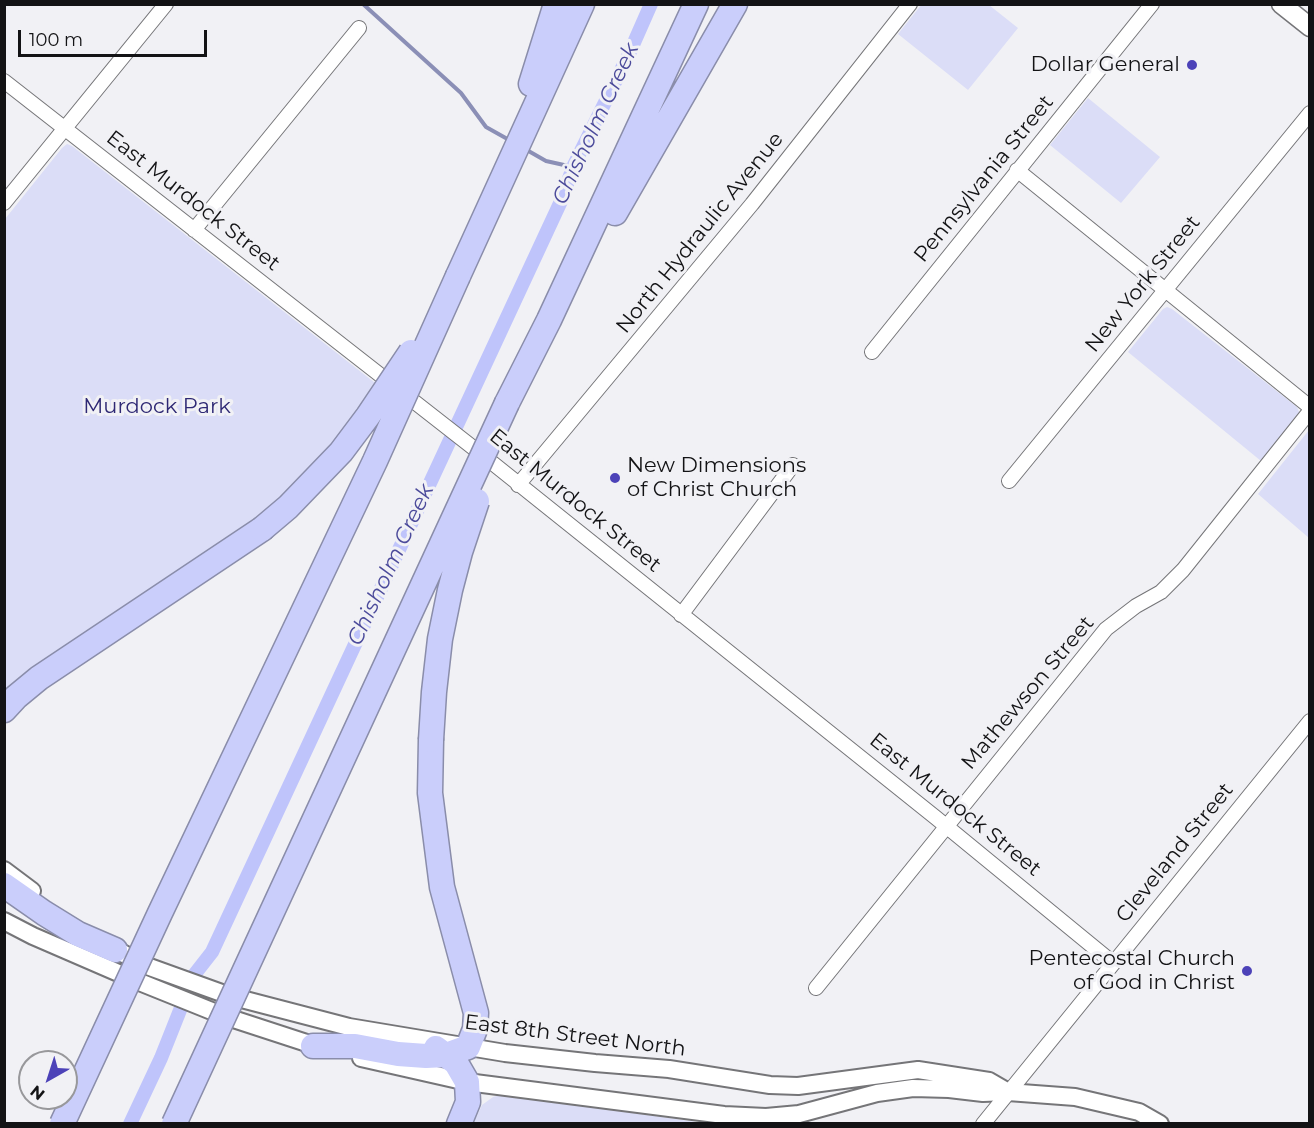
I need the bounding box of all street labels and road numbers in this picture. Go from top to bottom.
street label: Pennsylvania Street [909,90,1059,268]
street label: East Murdock Street [101,125,285,277]
street label: North Hydraulic Avenue [611,127,789,339]
street label: New York Street [1080,211,1206,357]
street label: East Murdock Street [484,424,666,578]
street label: Mathewson Street [956,611,1100,775]
street label: East Murdock Street [864,728,1046,882]
street label: Cleveland Street [1111,778,1239,928]
street label: East 8th Street North [463,1010,687,1062]

